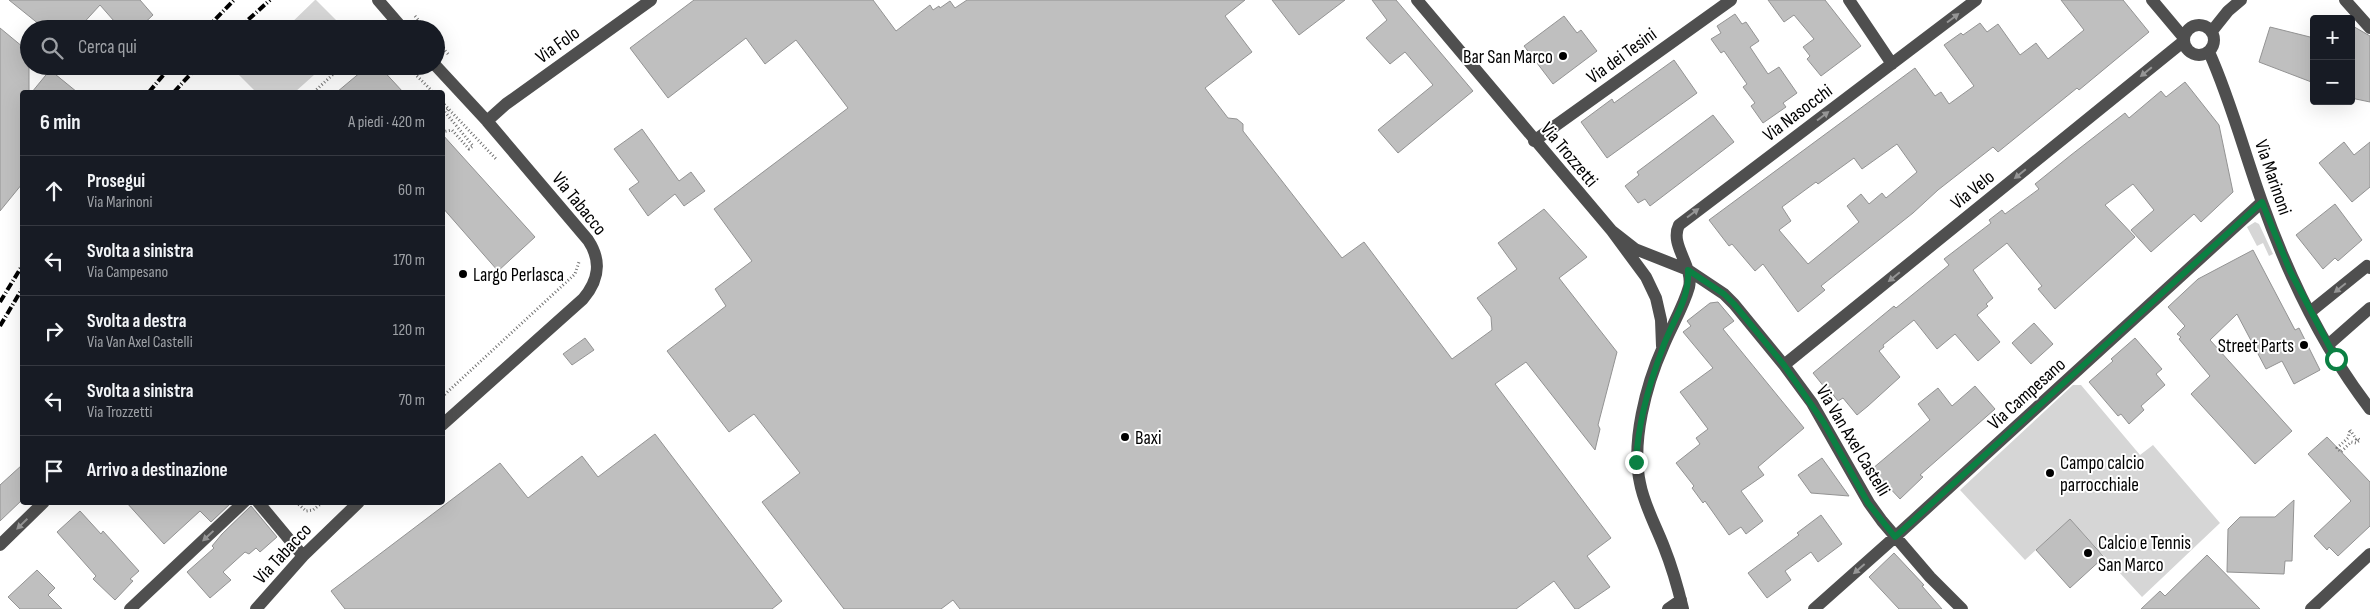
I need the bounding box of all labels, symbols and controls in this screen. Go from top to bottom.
one-way arrow [1946,13,1960,23]
map controls [2310,15,2355,105]
button: + [2310,15,2355,60]
search box [20,20,445,75]
street label: Via Folo [531,22,584,69]
street label: Via dei Tesini [1582,23,1661,89]
icon: search [38,34,66,62]
text: Cerca qui [78,36,137,59]
place label: Bar San Marco [1463,46,1553,69]
marker: Bar San Marco [1557,50,1569,62]
button: − [2310,60,2355,105]
one-way arrow [2140,67,2153,78]
street label: Via Nasocchi [1759,80,1837,147]
text: 6 min [40,110,81,135]
one-way arrow [1816,111,1830,121]
text: A piedi · 420 m [348,113,425,132]
street label: Via Trozzetti [1535,118,1603,192]
street label: Via Marinoni [2249,137,2296,218]
street label: Via Velo [1946,166,1999,215]
street label: Via Tabacco [547,168,611,240]
one-way arrow [2014,169,2027,180]
text: Prosegui [87,170,145,193]
icon: ahead [40,177,68,205]
text: 60 m [398,181,425,200]
text: Via Marinoni [87,193,152,212]
one-way arrow [1686,208,1699,219]
text: Svolta a sinistra [87,240,194,263]
icon: left [40,247,68,275]
text: 170 m [393,251,425,270]
text: Via Campesano [87,263,168,282]
place label: Largo Perlasca [473,264,564,287]
marker: Largo Perlasca [457,268,469,280]
one-way arrow [1887,271,1900,282]
one-way arrow [2334,283,2347,294]
text: Svolta a destra [87,310,187,333]
icon: right [40,317,68,345]
text: 120 m [393,321,425,340]
text: Via Van Axel Castelli [87,333,193,352]
place label: Street Parts [2218,335,2294,358]
marker: Street Parts [2298,339,2310,351]
route start [2325,348,2348,371]
street label: Via Campesano [1983,353,2071,435]
text: Svolta a sinistra [87,380,194,403]
street label: Via Van Axel Castelli [1811,381,1895,500]
icon: left [40,387,68,415]
text: 70 m [399,391,425,410]
text: Via Trozzetti [87,403,152,422]
place label: Baxi [1135,427,1162,450]
marker: Baxi [1119,431,1131,443]
route end [1625,451,1648,474]
place label: Campo calcio parrocchiale [2060,452,2144,497]
icon: arrive [40,457,68,485]
text: Arrivo a destinazione [87,459,228,482]
marker: Campo calcio parrocchiale [2044,467,2056,479]
one-way arrow [16,518,28,530]
street label: Via Tabacco [249,519,317,589]
one-way arrow [203,530,215,542]
place label: Calcio e Tennis San Marco [2098,532,2191,577]
marker: Calcio e Tennis San Marco [2082,547,2094,559]
one-way arrow [1852,564,1865,575]

